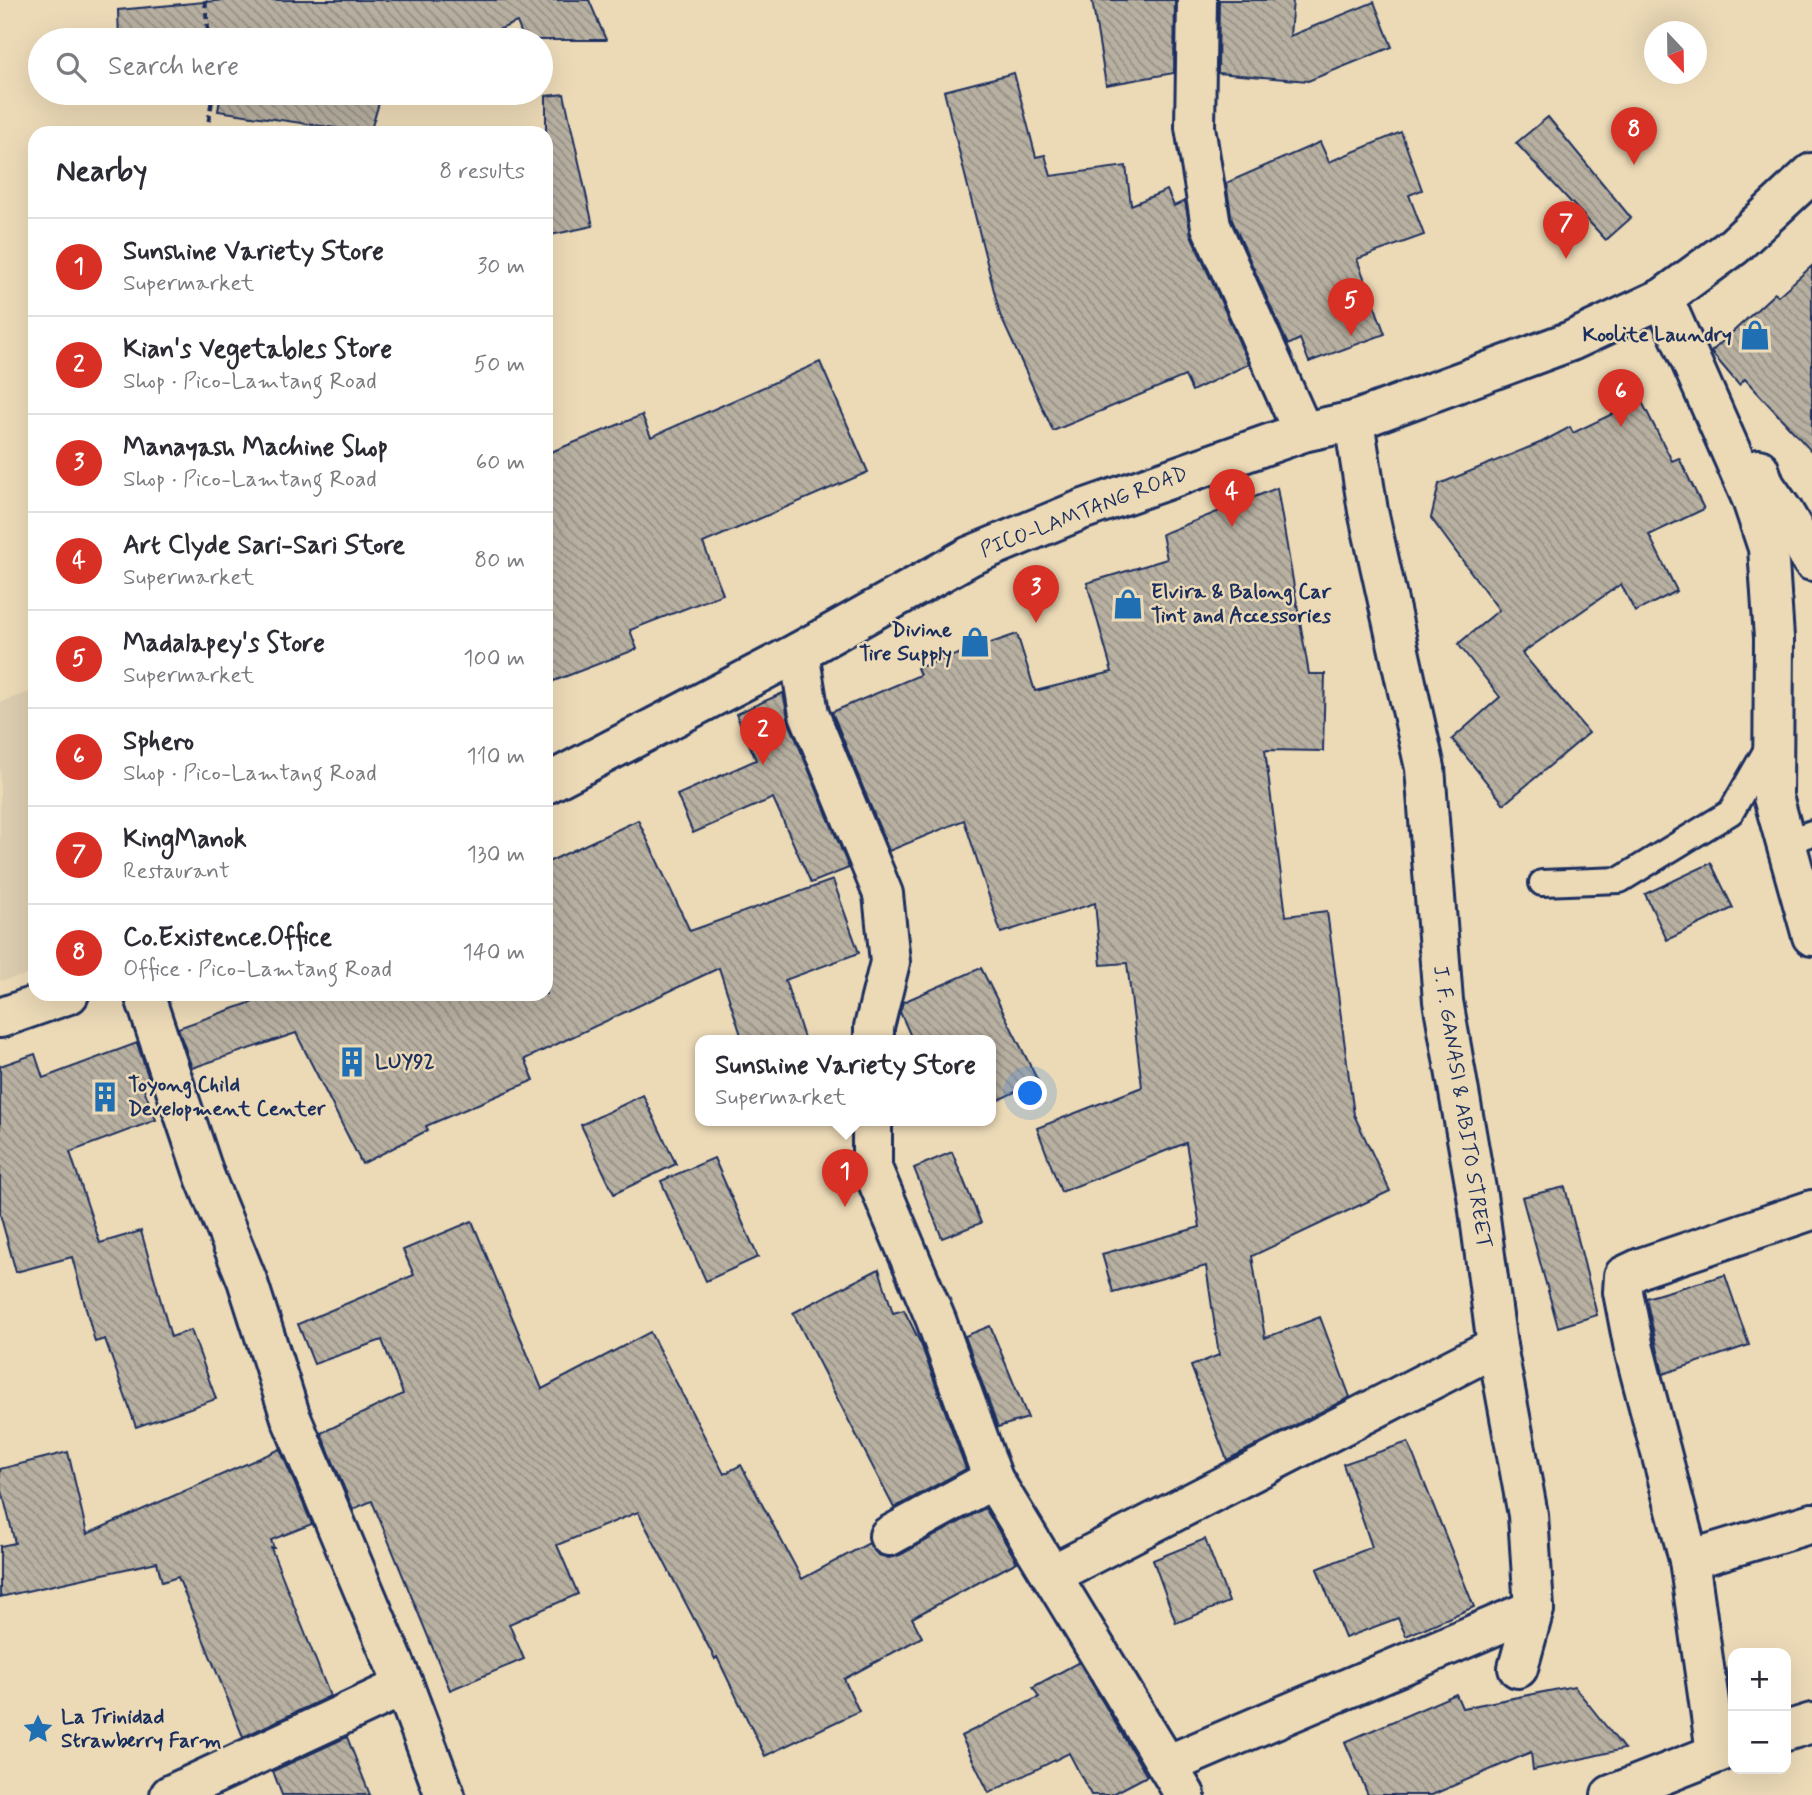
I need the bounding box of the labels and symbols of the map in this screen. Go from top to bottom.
north arrow [1644,21,1707,84]
pin: 8 [1611,107,1657,165]
pin: 7 [1543,201,1589,259]
pin: 5 [1328,278,1374,336]
shop icon: Koolite Laundry [1738,318,1772,352]
place label: Koolite Laundry [1582,321,1732,349]
pin: 6 [1598,369,1644,427]
street label: PICO-LAMTANG ROAD [976,460,1192,564]
pin: 4 [1209,469,1255,527]
pin: 3 [1013,565,1059,623]
place label: Elvira & Balong Car Tint and Accessories [1151,578,1332,630]
shop icon: Elvira & Balong Car Tint and Accessories [1111,587,1145,621]
place label: Divine Tire Supply [859,616,952,668]
shop icon: Divine Tire Supply [958,625,992,659]
pin: 2 [740,707,786,765]
street label: J. F. GANASI & ABITO STREET [1426,963,1498,1251]
building icon: LUY92 [335,1045,369,1079]
place label: LUY92 [375,1048,435,1076]
place label: Toyong Child Development Center [128,1071,327,1123]
your location [1013,1076,1047,1110]
building icon: Toyong Child Development Center [88,1080,122,1114]
pin: 1 [822,1149,868,1207]
place label: La Trinidad Strawberry Farm [61,1703,222,1755]
place icon: La Trinidad Strawberry Farm [21,1712,55,1746]

